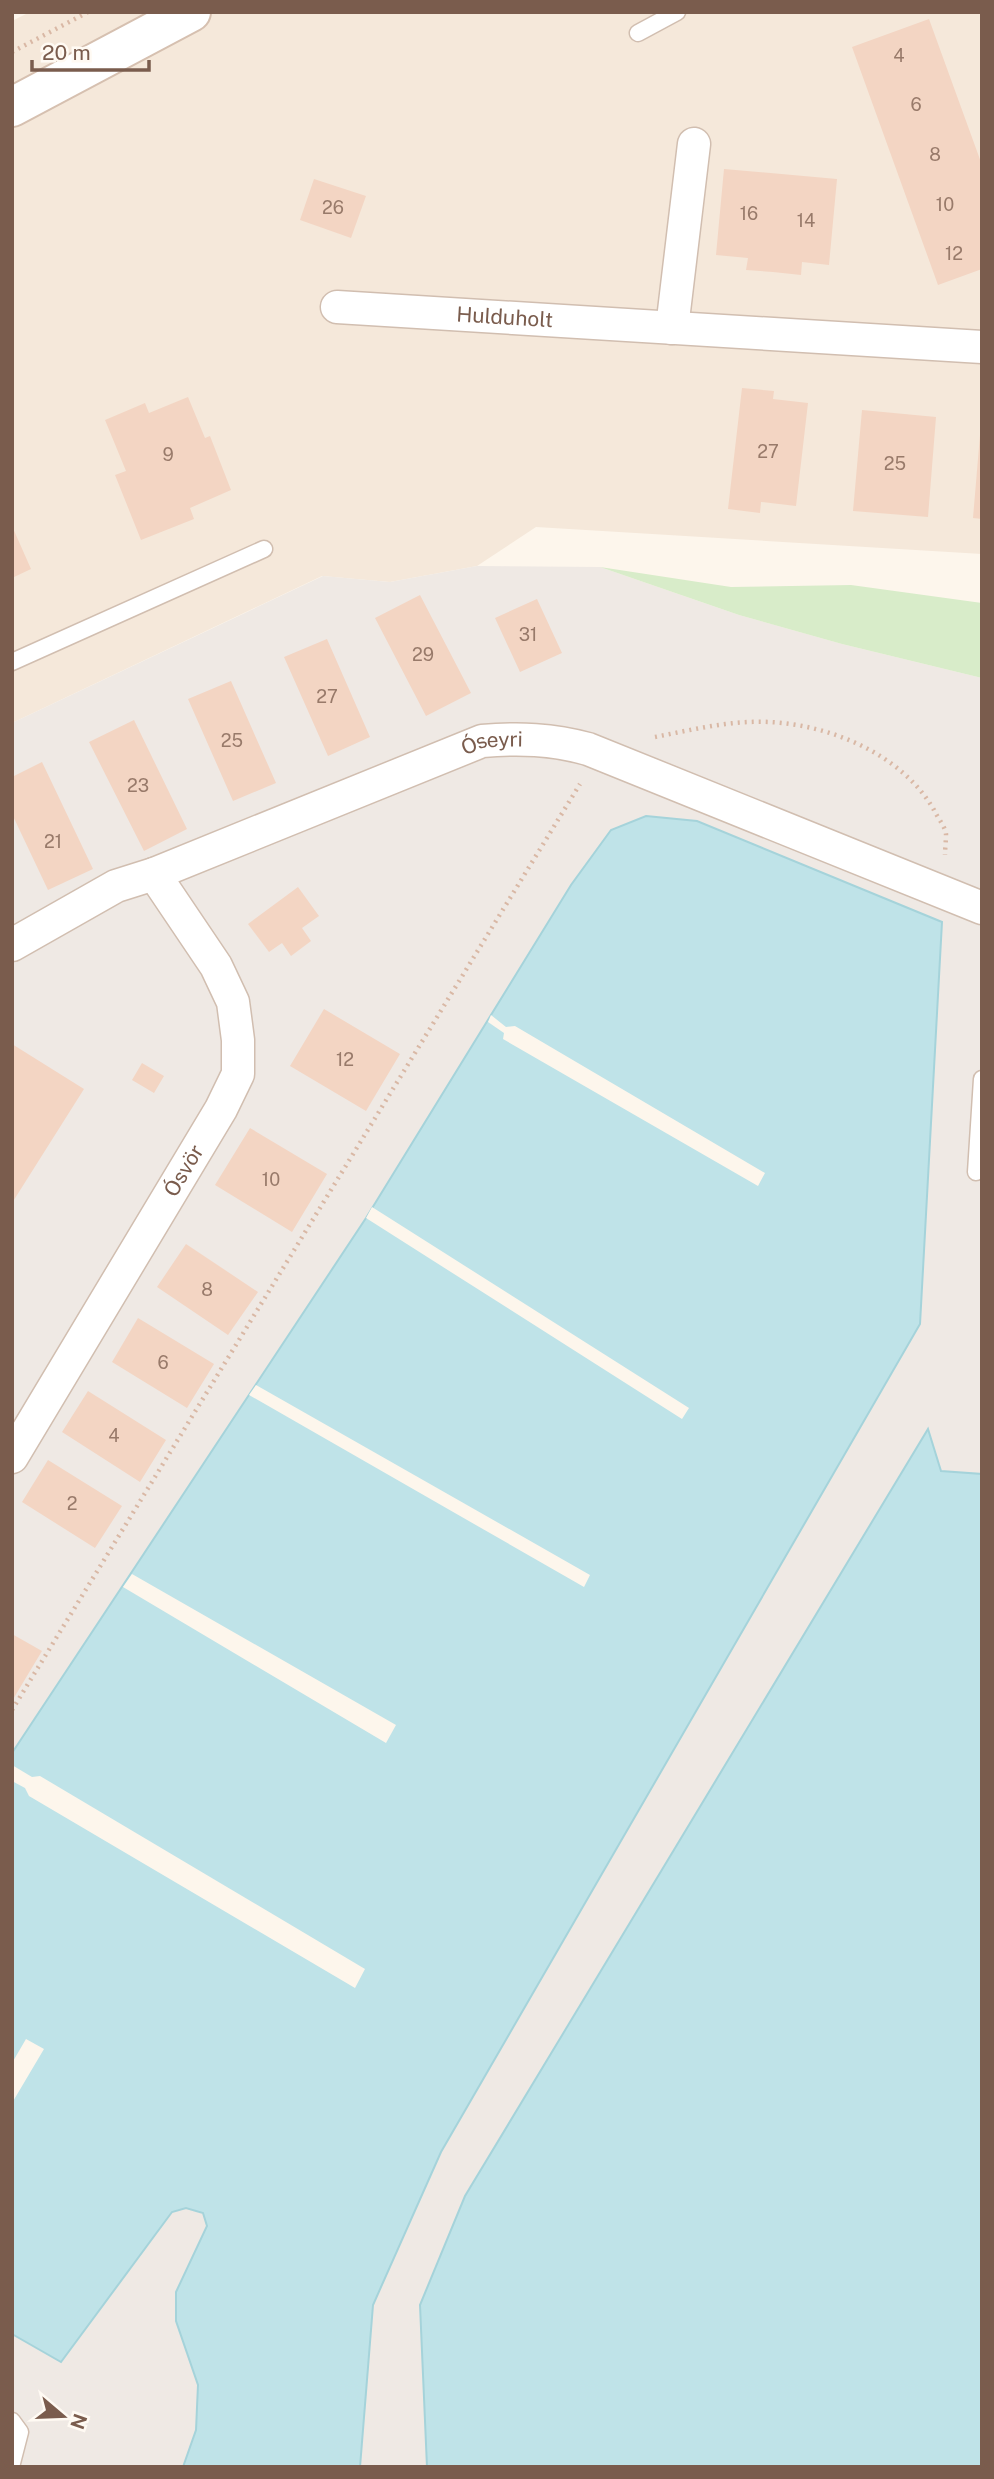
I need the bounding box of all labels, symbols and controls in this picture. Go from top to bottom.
scale bar [32,28,149,72]
text: 20 m [42,40,91,65]
house number: 4 [893,45,905,66]
house number: 6 [910,94,922,115]
house number: 8 [929,144,941,165]
house number: 10 [936,194,954,215]
house number: 26 [322,197,344,218]
house number: 16 [740,203,758,224]
house number: 14 [797,210,815,231]
house number: 12 [945,243,963,264]
street label: Hulduholt [456,301,554,332]
house number: 27 [757,441,779,462]
house number: 9 [162,444,174,465]
house number: 25 [884,453,906,474]
house number: 31 [519,624,537,645]
house number: 29 [412,644,434,665]
house number: 27 [316,686,338,707]
street label: Óseyri [457,726,523,760]
house number: 25 [221,730,243,751]
house number: 23 [127,775,149,796]
house number: 21 [44,831,62,852]
house number: 12 [336,1049,354,1070]
street label: Ósvör [158,1140,209,1201]
house number: 10 [262,1169,280,1190]
house number: 8 [201,1279,213,1300]
house number: 6 [157,1352,169,1373]
house number: 4 [108,1425,120,1446]
house number: 2 [67,1493,77,1514]
north arrow [28,2381,98,2451]
text: N [66,2411,92,2432]

